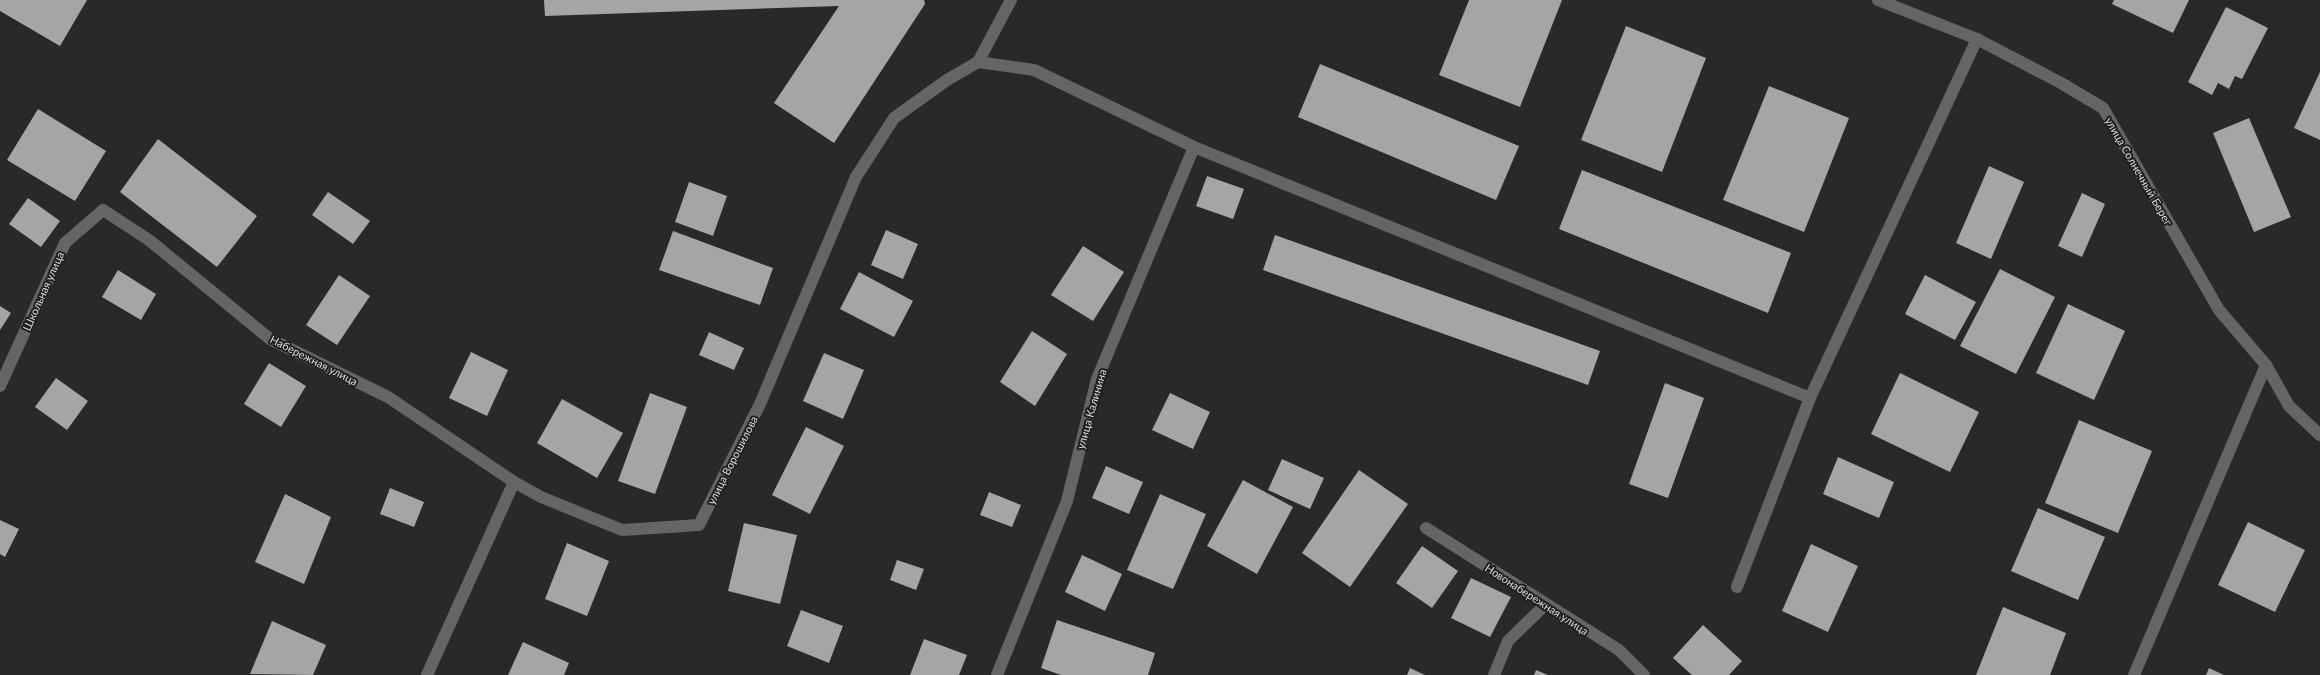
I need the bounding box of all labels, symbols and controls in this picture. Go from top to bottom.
street label: улица Солнечный Берег [2103,115,2176,228]
street label: Школьная улица [20,250,66,332]
street label: Набережная улица [268,332,360,388]
street label: улица Калинина [1073,368,1109,450]
street label: улица Ворошилова [704,414,760,506]
street label: Новонабережная улица [1483,561,1591,637]

